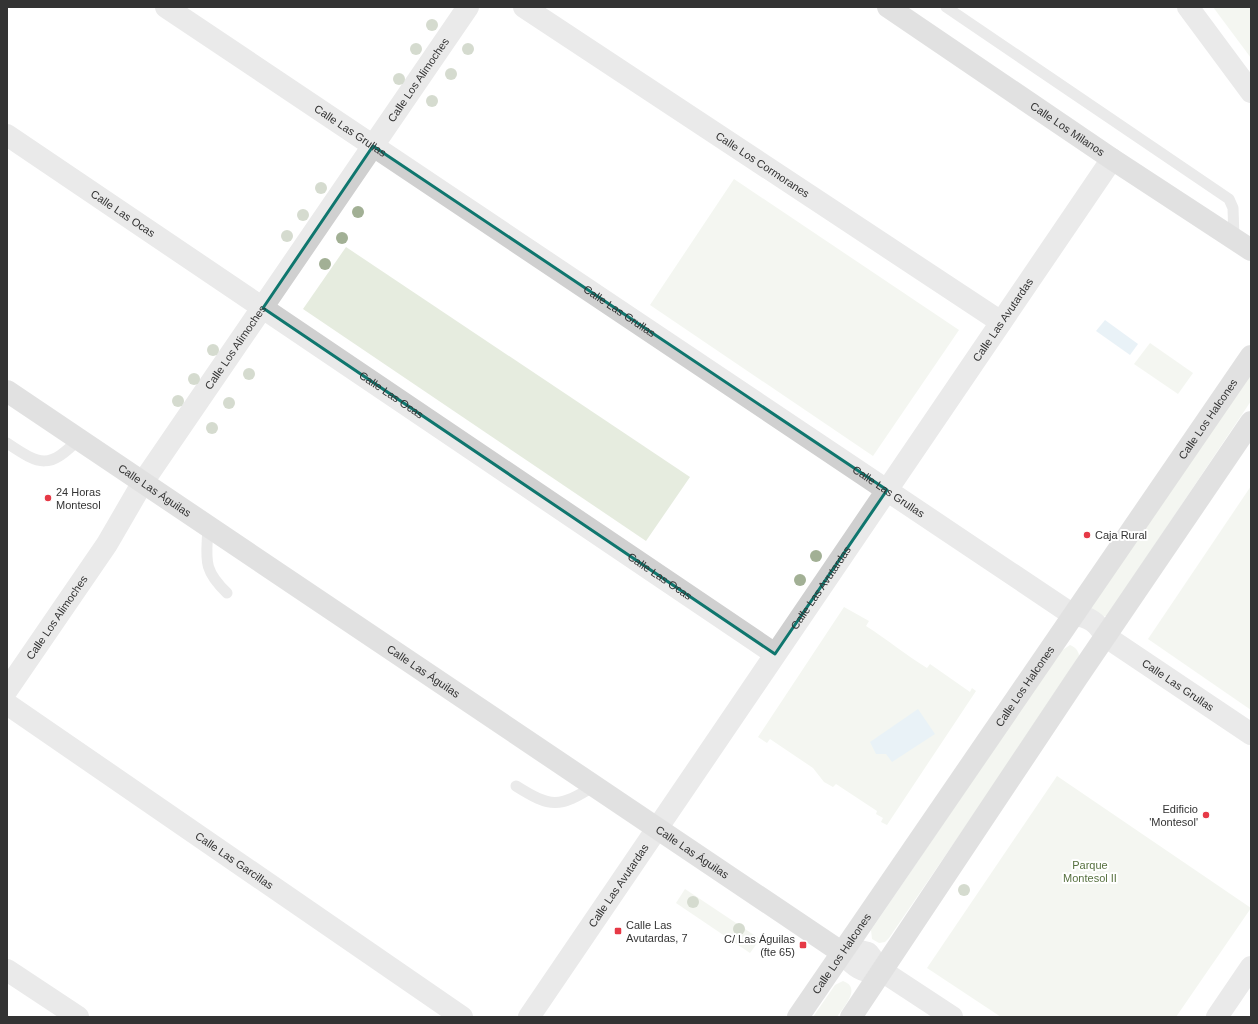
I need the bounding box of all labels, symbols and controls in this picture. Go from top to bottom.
street label: Calle Los Alimoches [385,35,451,124]
street label: Calle Los Milanos [1028,99,1107,158]
street label: Calle Las Grullas [312,102,389,159]
street label: Calle Los Cormoranes [714,129,812,200]
street label: Calle Las Ocas [89,188,158,240]
street label: Calle Las Avutardas [970,276,1035,364]
street label: Calle Las Grullas [581,283,658,340]
street label: Calle Los Alimoches [202,302,268,392]
street label: Calle Las Ocas [357,369,426,421]
street label: Calle Los Halcones [1176,376,1240,461]
street label: Calle Las Águilas [116,462,194,519]
street label: Calle Las Grullas [850,463,927,520]
place label: 24 Horas Montesol [56,486,101,511]
marker: 24 Horas Montesol [43,493,53,503]
place label: Caja Rural [1095,529,1147,541]
marker: Caja Rural [1082,530,1092,540]
street label: Calle Las Avutardas [788,544,853,632]
street label: Calle Las Ocas [626,550,695,602]
street label: Calle Los Alimoches [24,573,90,662]
street label: Calle Las Águilas [385,642,463,700]
street label: Calle Los Halcones [993,643,1057,729]
street label: Calle Las Grullas [1140,657,1217,714]
place label: Edificio 'Montesol' [1149,803,1198,828]
marker: Edificio 'Montesol' [1201,810,1211,820]
street label: Calle Las Águilas [654,823,731,881]
street label: Calle Las Garcillas [193,829,276,892]
street label: Calle Las Avutardas [586,841,651,929]
park label: Parque Montesol II [1063,859,1117,884]
street label: Calle Los Halcones [810,911,874,996]
place label: Calle Las Avutardas, 7 [626,919,688,944]
marker: Calle Las Avutardas, 7 [613,926,623,936]
place label: C/ Las Águilas (fte 65) [724,933,795,958]
marker: C/ Las Águilas (fte 65) [798,940,808,950]

